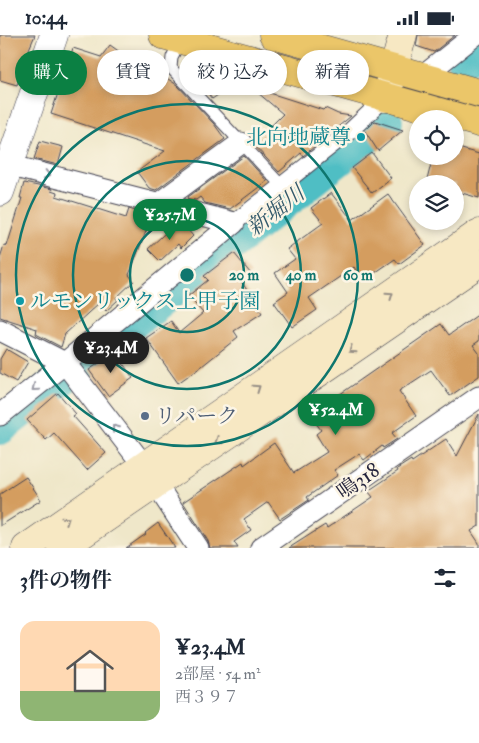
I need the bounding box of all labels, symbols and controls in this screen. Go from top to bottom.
text: 10:44 [25,6,67,30]
chip: 購入 [15,50,87,95]
chip: 賃貸 [97,50,169,95]
chip: 絞り込み [179,50,287,95]
chip: 新着 [297,50,369,95]
map controls [409,110,464,230]
button: locate [409,110,464,165]
place label: 北向地蔵尊 [246,124,351,151]
marker: 北向地蔵尊 [355,131,367,143]
one-way arrow [43,169,52,180]
button: layers [409,175,464,230]
water label: 新堀川 [241,178,312,242]
pin: ¥25.7M [129,199,211,241]
text: ¥25.7M [144,205,196,225]
centre of rings [178,266,196,284]
text: 20 m [229,266,259,285]
text: 40 m [285,266,317,285]
text: 60 m [343,266,373,285]
place label: ルモンリックス上甲子園 [30,288,260,315]
one-way arrow [384,292,394,301]
marker: ルモンリックス上甲子園 [14,295,26,307]
pin: ¥23.4M [70,331,152,374]
text: ¥23.4M [84,338,138,358]
one-way arrow [348,344,358,353]
one-way arrow [31,382,40,391]
one-way arrow [251,385,261,394]
pin: ¥52.4M [295,393,377,436]
text: ¥52.4M [309,400,363,420]
place label: リパーク [155,403,238,430]
marker: リパーク [139,410,151,422]
one-way arrow [111,424,120,433]
one-way arrow [214,435,224,444]
street label: 鳴318 [332,457,385,506]
one-way arrow [60,517,70,526]
icon: filters [431,564,459,592]
text: 3件の物件 [20,567,112,594]
text: ¥23.4M [175,634,246,661]
icon: home [60,641,120,701]
text: 2部屋 · 54 m² [175,664,261,684]
text: 西３９７ [175,687,239,707]

